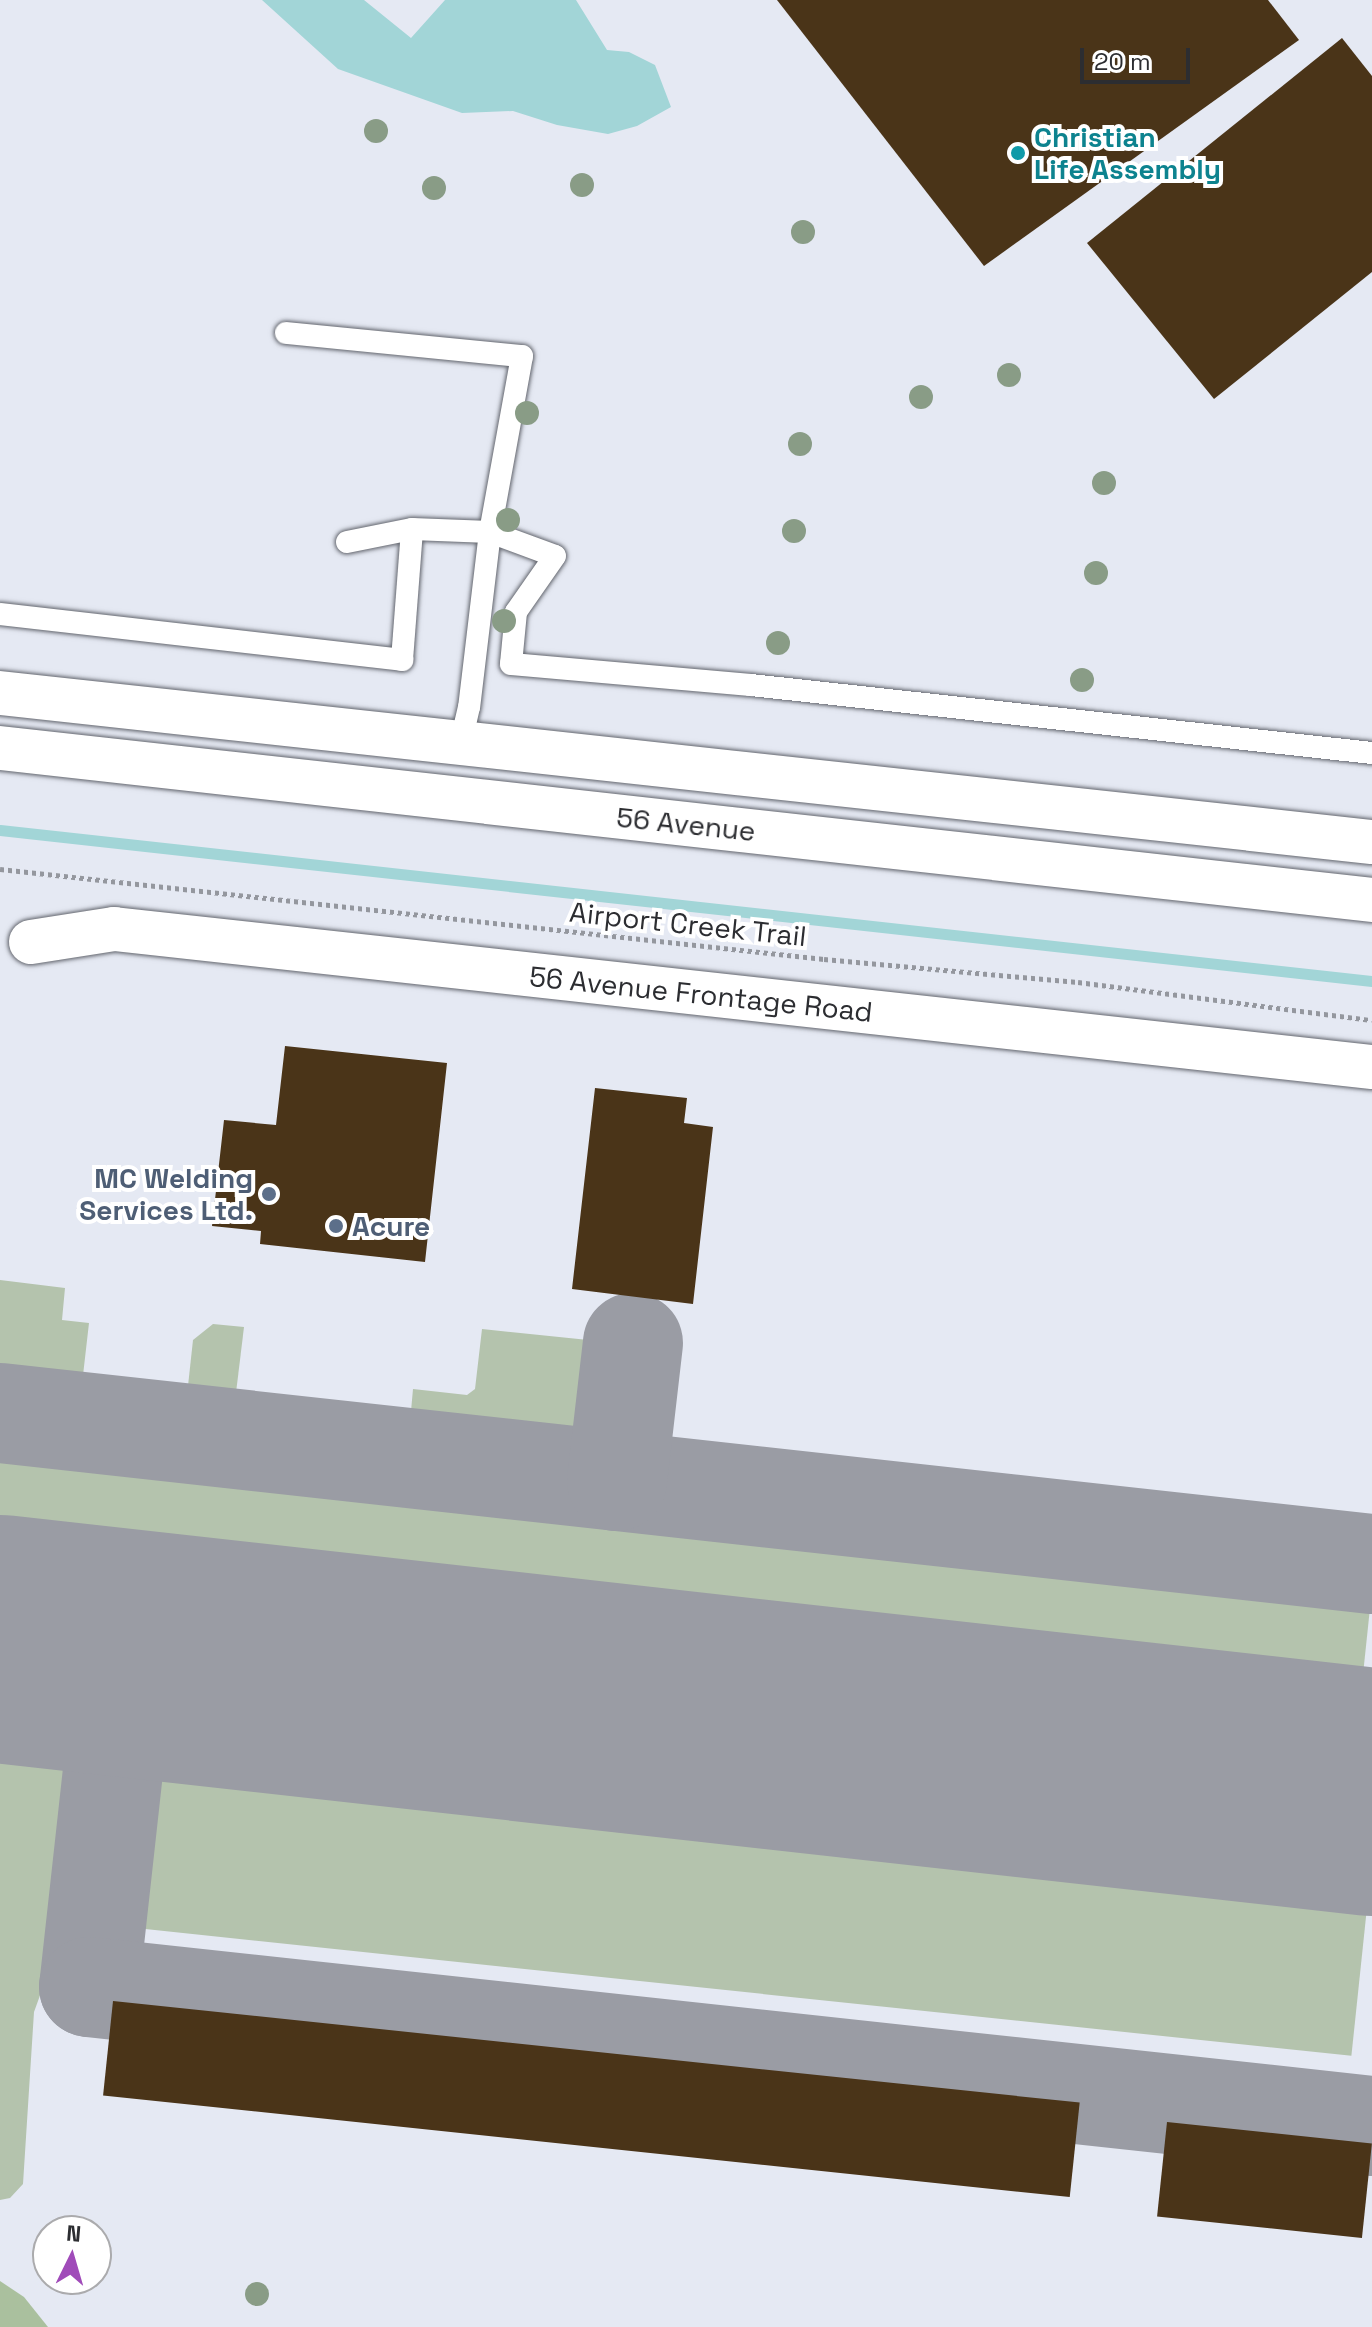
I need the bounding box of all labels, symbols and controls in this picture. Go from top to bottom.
scale bar [1084,32,1194,82]
text: 20 m [1094,46,1151,77]
place label: Christian Life Assembly [1034,120,1221,186]
marker: Christian Life Assembly [1009,144,1027,162]
street label: 56 Avenue [615,800,757,848]
street label: Airport Creek Trail [568,895,808,953]
street label: 56 Avenue Frontage Road [527,959,875,1029]
place label: MC Welding Services Ltd. [79,1161,253,1227]
marker: MC Welding Services Ltd. [260,1185,278,1203]
place label: Acure [352,1209,430,1243]
marker: Acure [327,1217,345,1235]
north arrow [32,2215,112,2295]
text: N [65,2218,82,2248]

